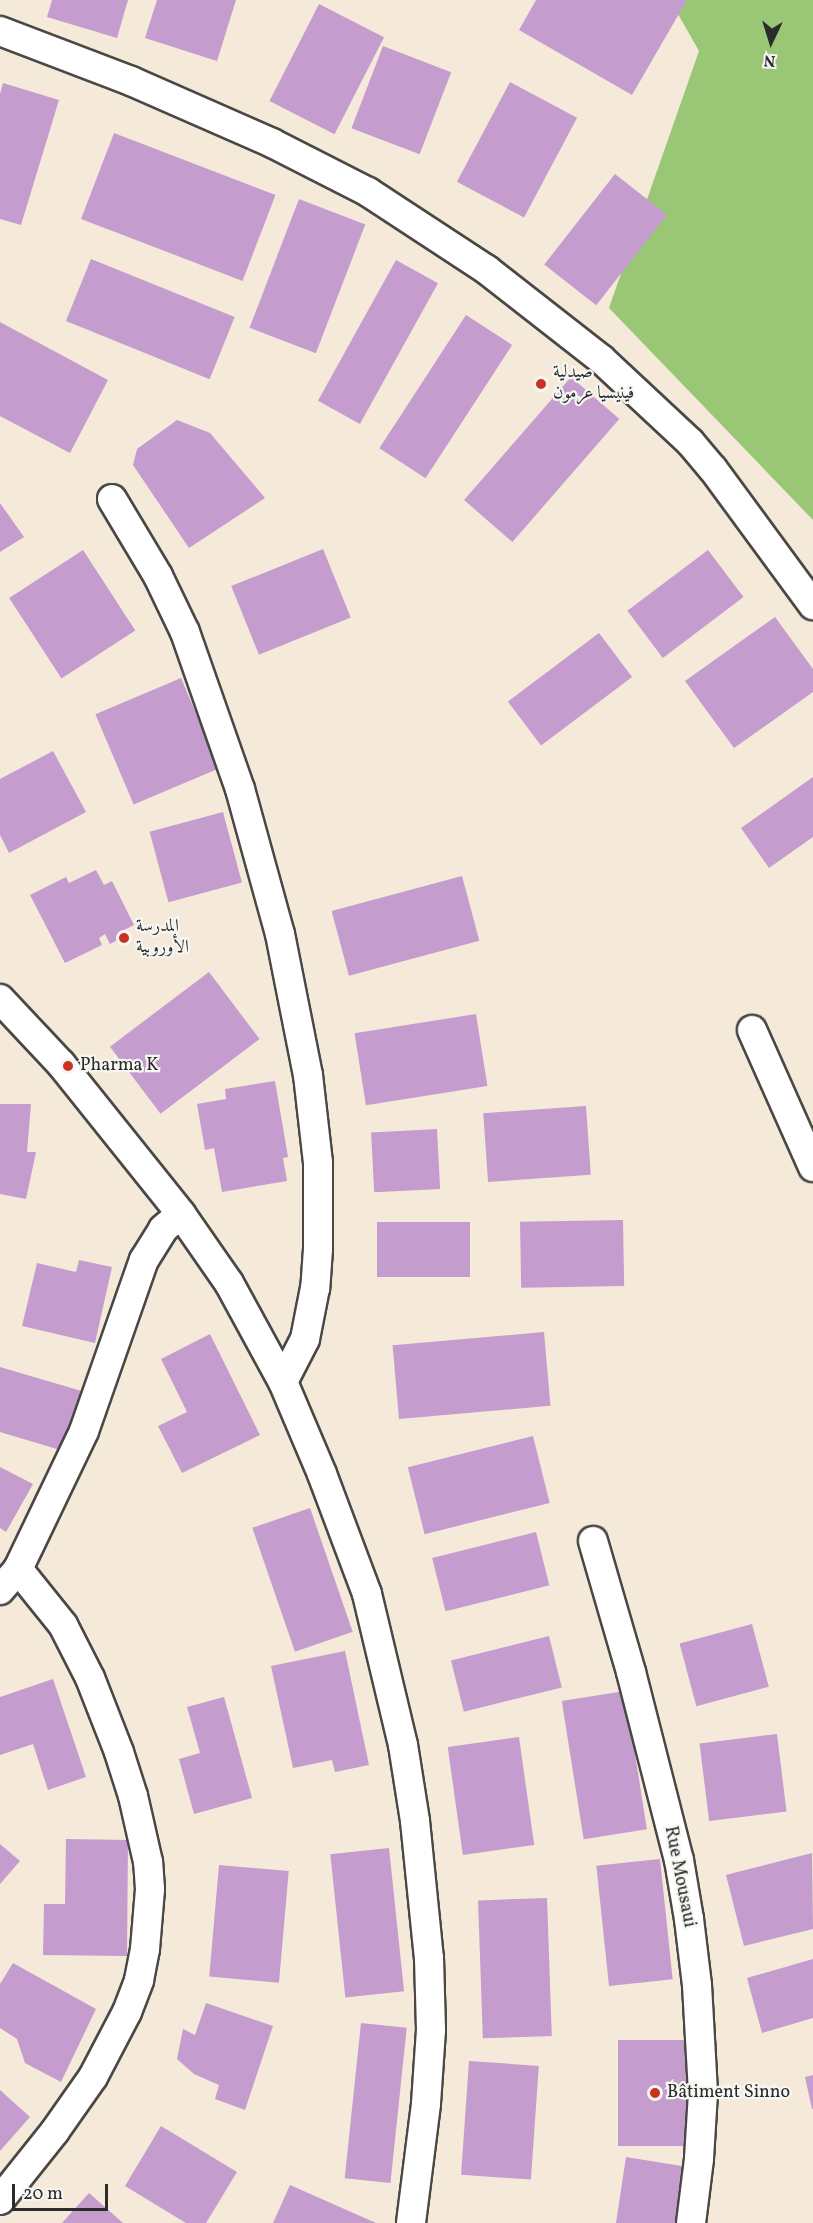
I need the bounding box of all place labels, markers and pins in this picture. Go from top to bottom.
place label: صيدلية فينيسيا عرمون [553,363,634,406]
marker: صيدلية فينيسيا عرمون [534,377,548,391]
place label: المدرسة الأوروبية [136,917,189,960]
marker: المدرسة الأوروبية [117,931,131,945]
place label: Pharma K [80,1055,158,1077]
marker: Pharma K [61,1059,75,1073]
place label: Bâtiment Sinno [667,2082,790,2104]
marker: Bâtiment Sinno [648,2086,662,2100]

